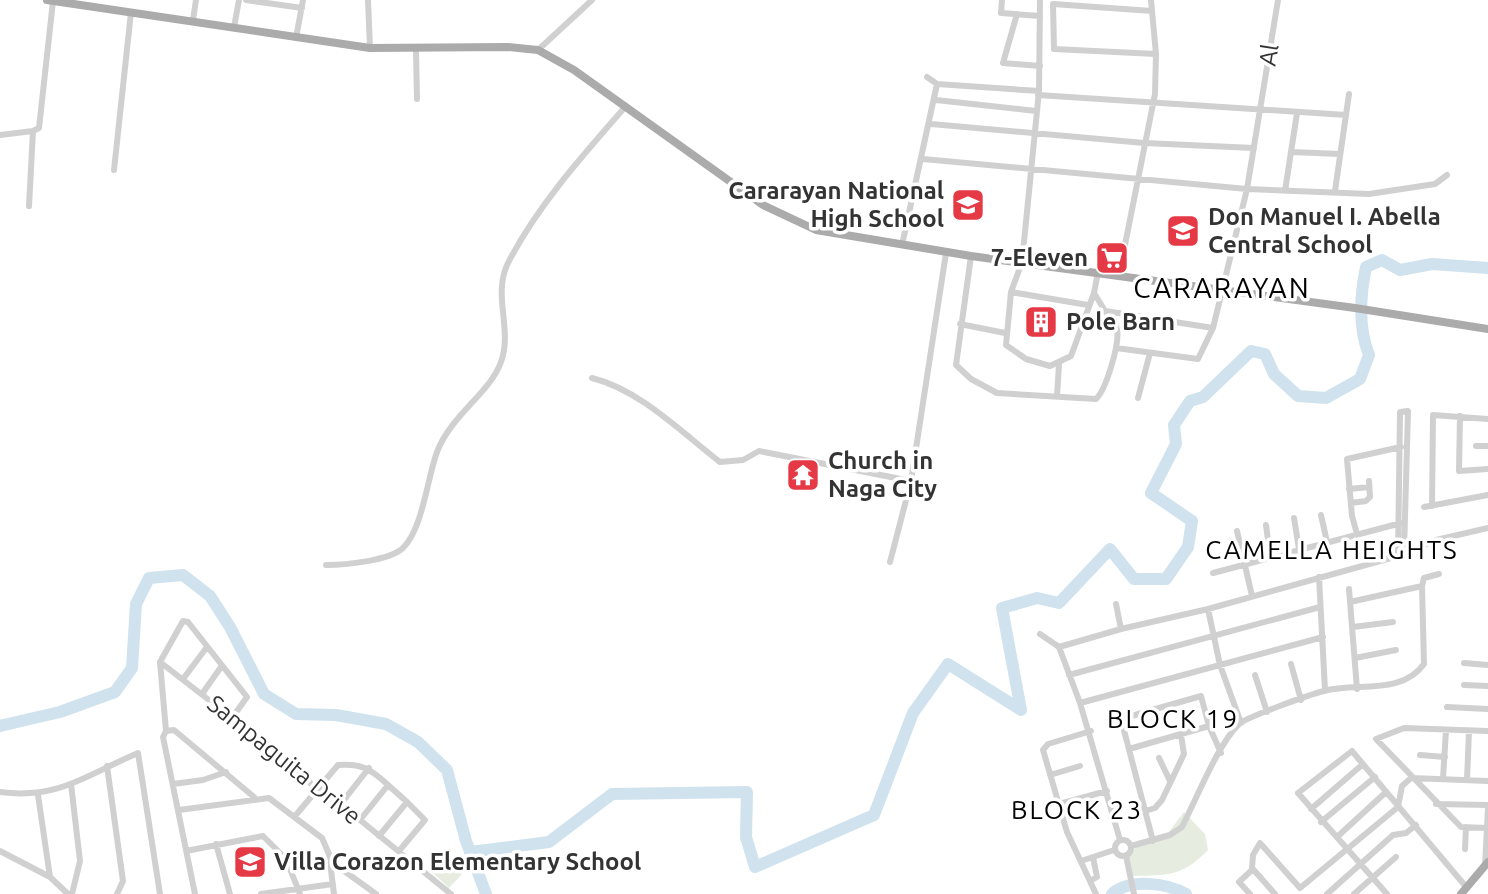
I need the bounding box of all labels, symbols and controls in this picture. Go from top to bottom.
street label: Al [1253,42,1284,68]
place label: Cararayan National High School [728,177,944,232]
school or university icon: Cararayan National High School [949,186,987,224]
place label: Don Manuel I. Abella Central School [1208,203,1441,258]
school or university icon: Don Manuel I. Abella Central School [1164,212,1202,250]
supermarket icon: 7-Eleven [1093,239,1131,277]
place label: 7-Eleven [991,244,1088,271]
district label: CARARAYAN [1133,272,1311,303]
building icon: Pole Barn [1022,303,1060,341]
place label: Pole Barn [1066,308,1175,335]
place label: Church in Naga City [828,447,937,502]
temple icon: Church in Naga City [784,456,822,494]
district label: CAMELLA HEIGHTS [1205,535,1459,564]
street label: Sampaguita Drive [202,690,366,830]
district label: BLOCK 19 [1107,704,1239,733]
district label: BLOCK 23 [1011,795,1143,824]
school or university icon: Villa Corazon Elementary School [231,843,269,881]
place label: Villa Corazon Elementary School [274,848,641,875]

